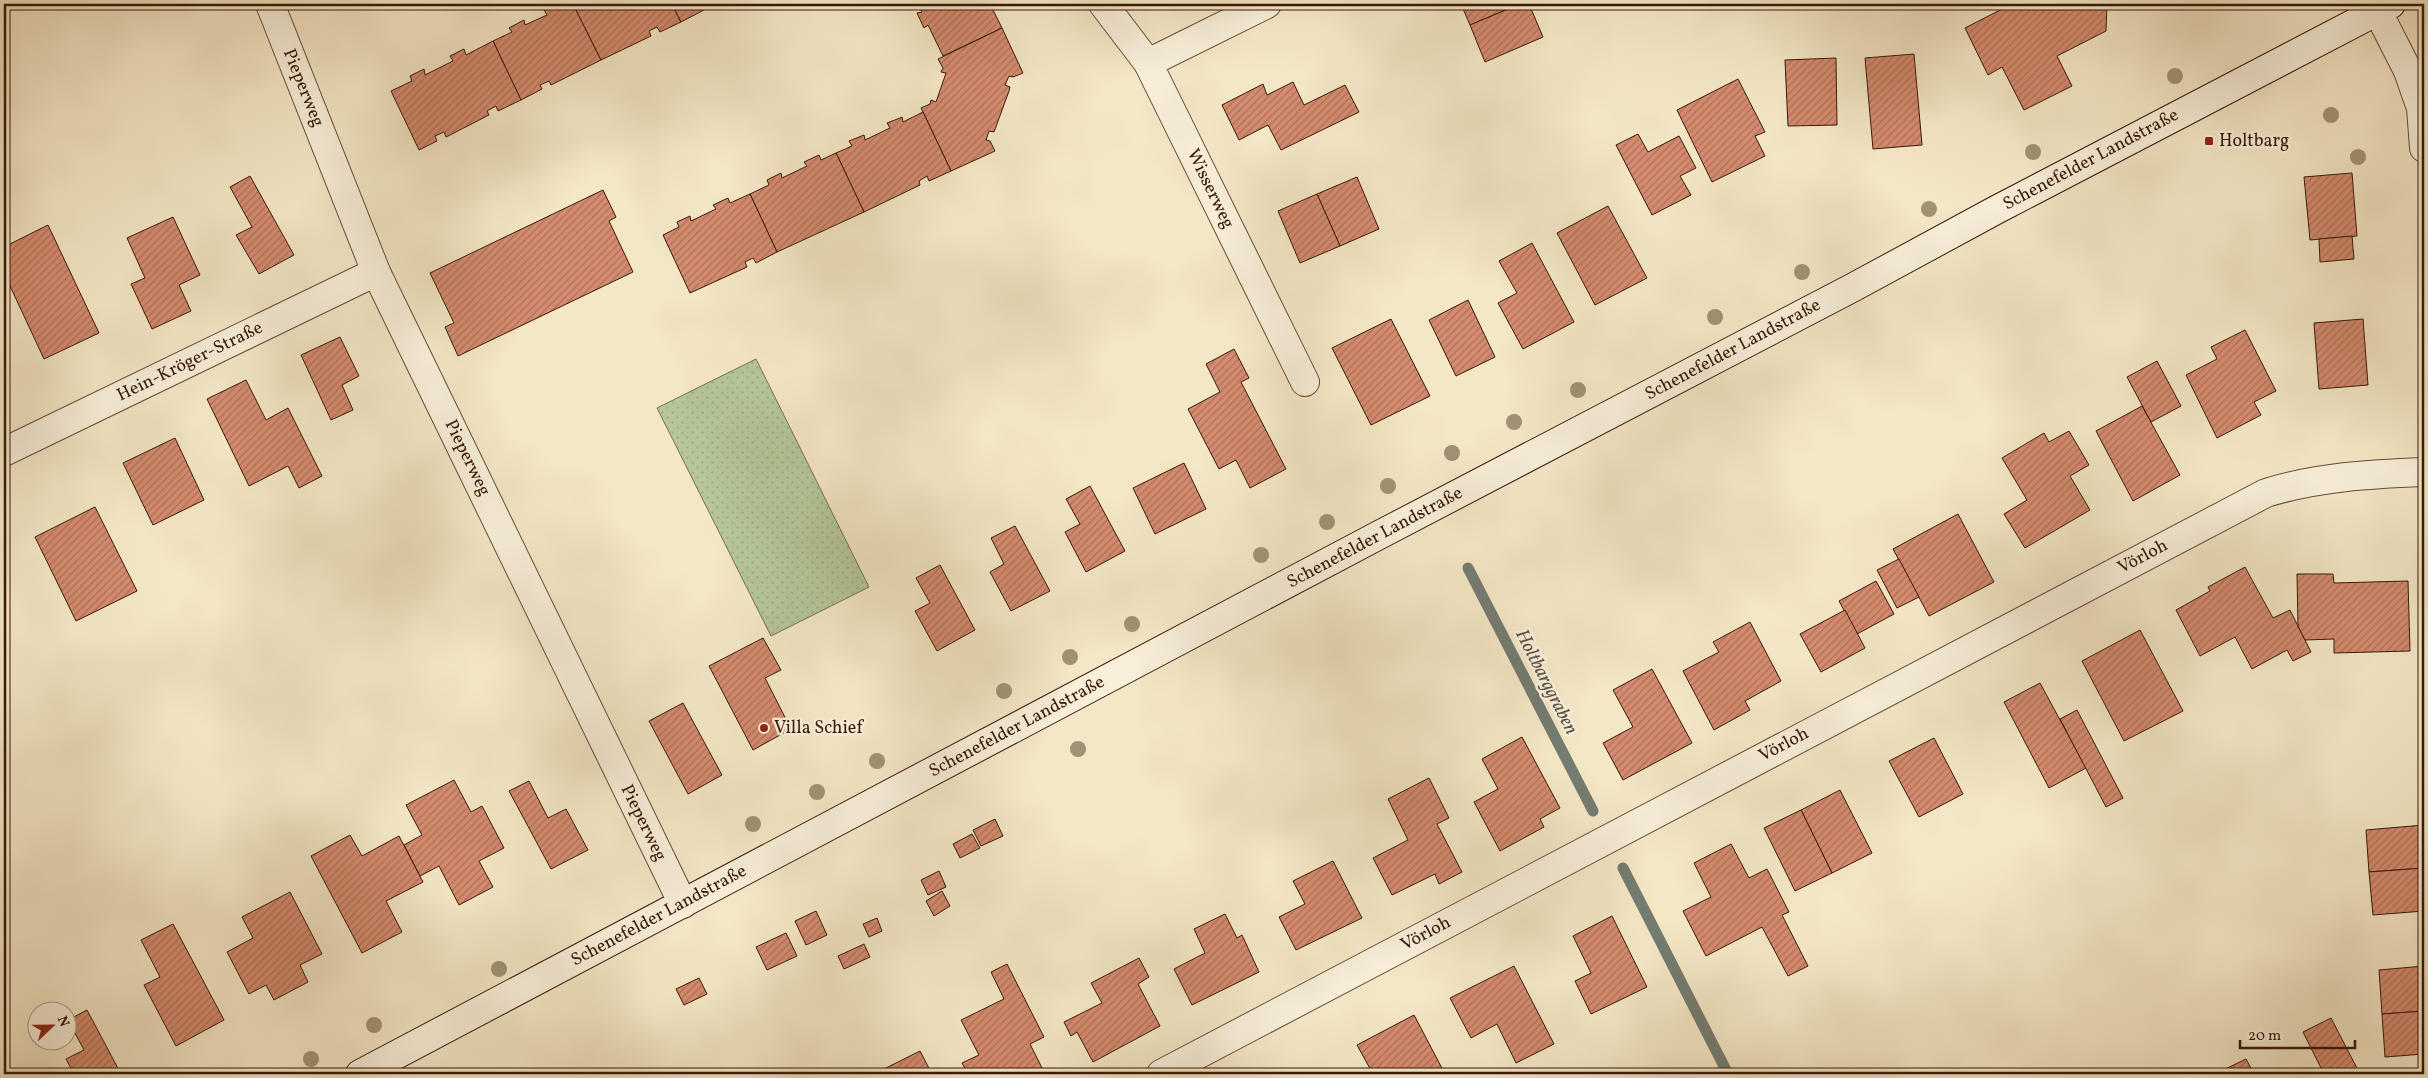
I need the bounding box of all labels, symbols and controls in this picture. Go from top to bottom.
street label: Pieperweg [276,45,330,131]
street label: Schenefelder Landstraße [1999,103,2183,217]
place label: Holtbarg [2219,129,2289,154]
marker: Holtbarg [2203,135,2215,147]
street label: Wisserweg [1180,145,1240,233]
street label: Schenefelder Landstraße [1641,293,1825,407]
street label: Hein-Kröger-Straße [113,316,267,408]
street label: Pieperweg [438,416,496,500]
street label: Schenefelder Landstraße [1283,481,1467,595]
street label: Vörloh [2114,533,2173,581]
water label: Holtbarggraben [1508,625,1584,739]
street label: Schenefelder Landstraße [925,670,1109,784]
place label: Villa Schief [774,716,864,741]
street label: Vörloh [1755,721,1814,769]
marker: Villa Schief [758,722,770,734]
street label: Pieperweg [614,781,672,865]
street label: Schenefelder Landstraße [567,859,751,973]
street label: Vörloh [1397,910,1456,958]
north arrow [28,1000,78,1050]
text: N [52,1013,73,1030]
scale bar [2240,1018,2356,1050]
text: 20 m [2248,1026,2281,1047]

